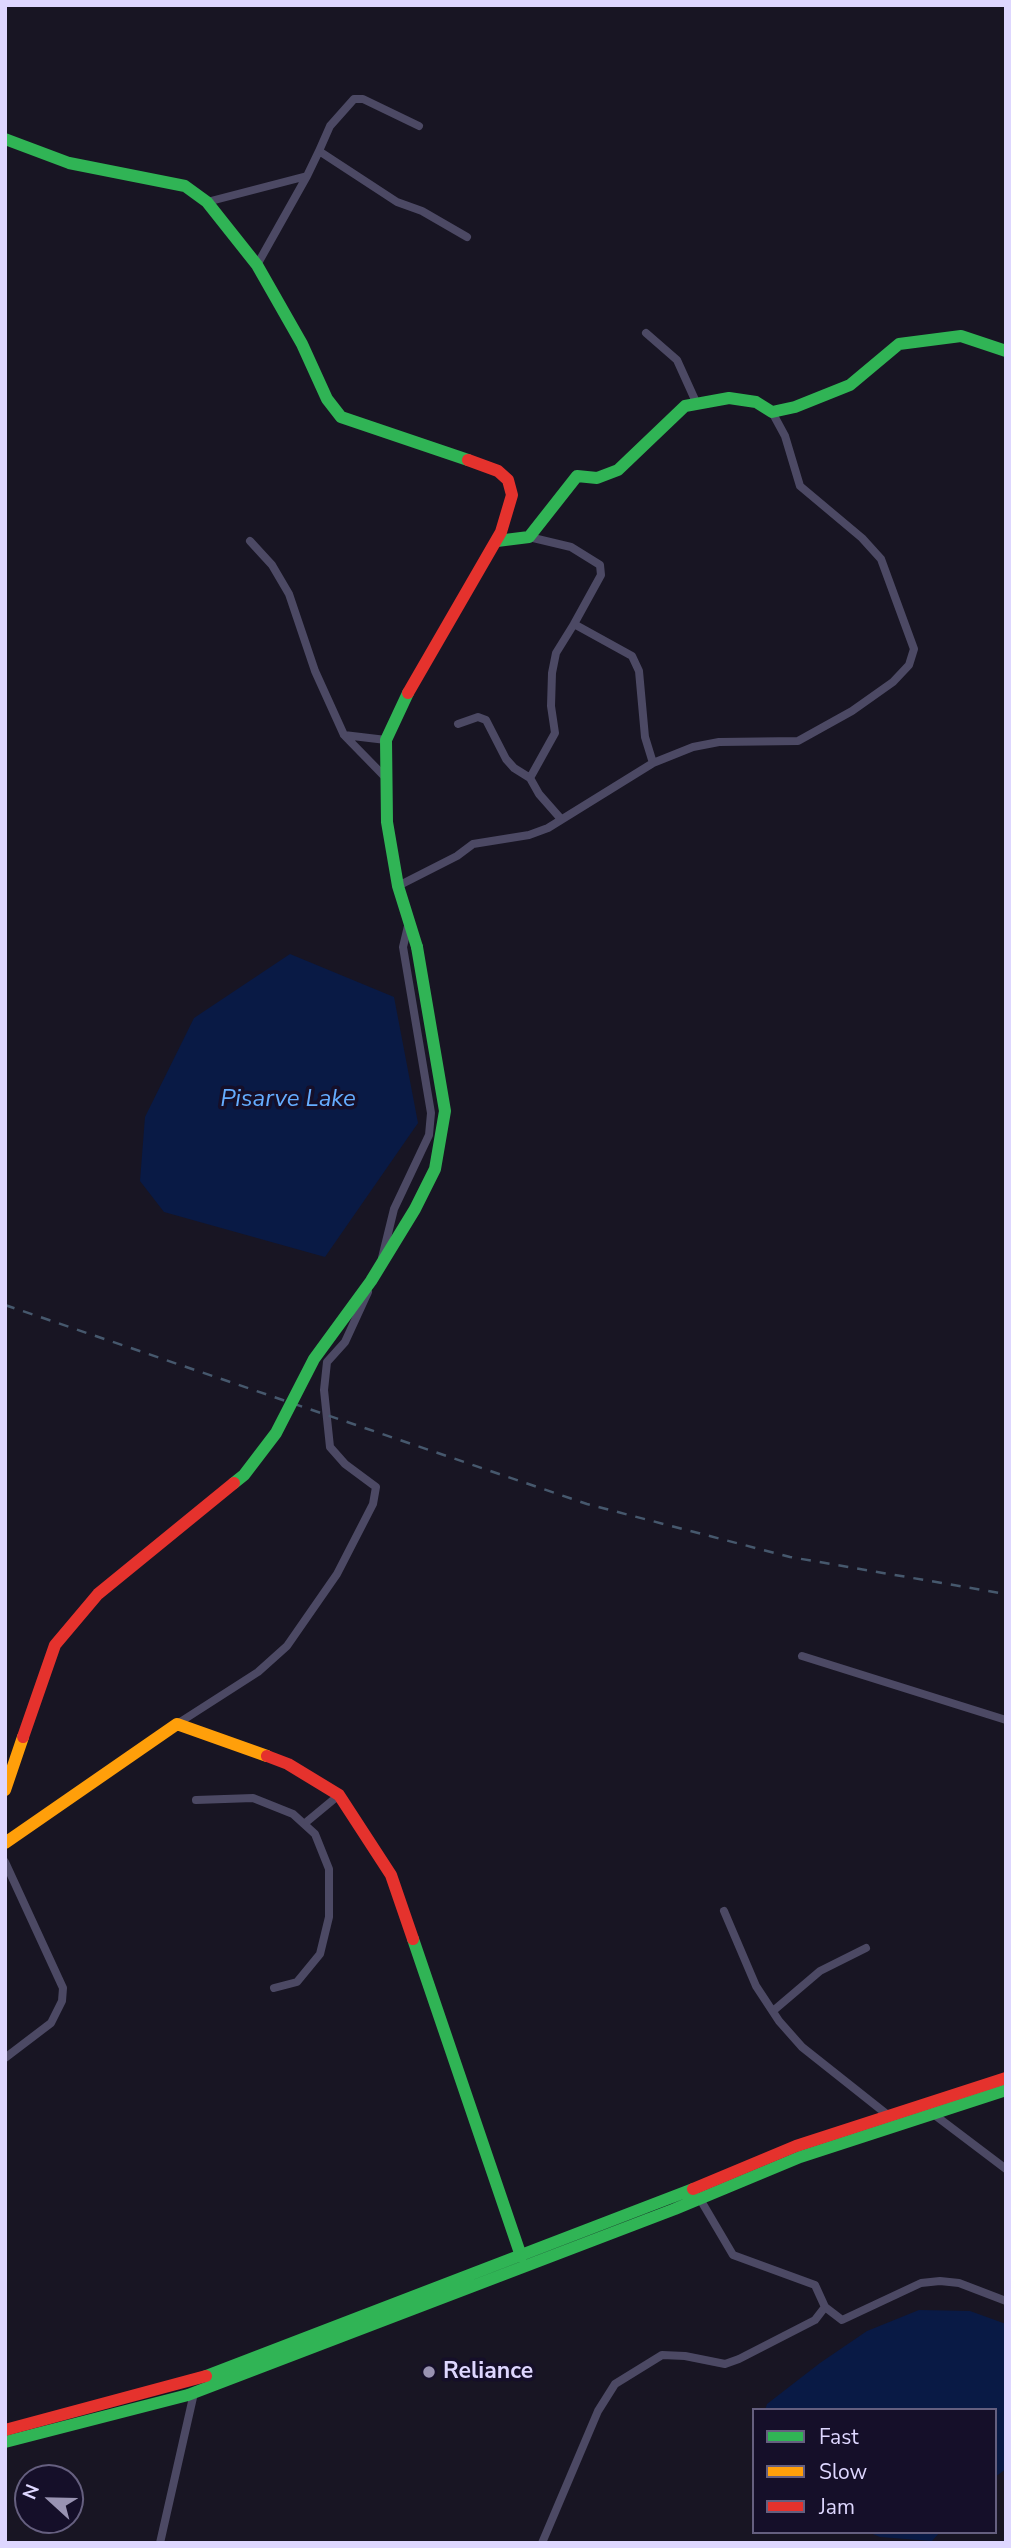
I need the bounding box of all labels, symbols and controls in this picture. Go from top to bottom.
water label: Pisarve Lake [220,1086,356,1114]
place label: Reliance [443,2358,533,2386]
marker: Reliance [421,2364,437,2380]
legend [752,2408,997,2534]
text: Fast [819,2423,859,2451]
text: Slow [819,2458,867,2486]
north arrow [14,2464,84,2534]
text: N [17,2480,46,2503]
text: Jam [819,2493,855,2521]

